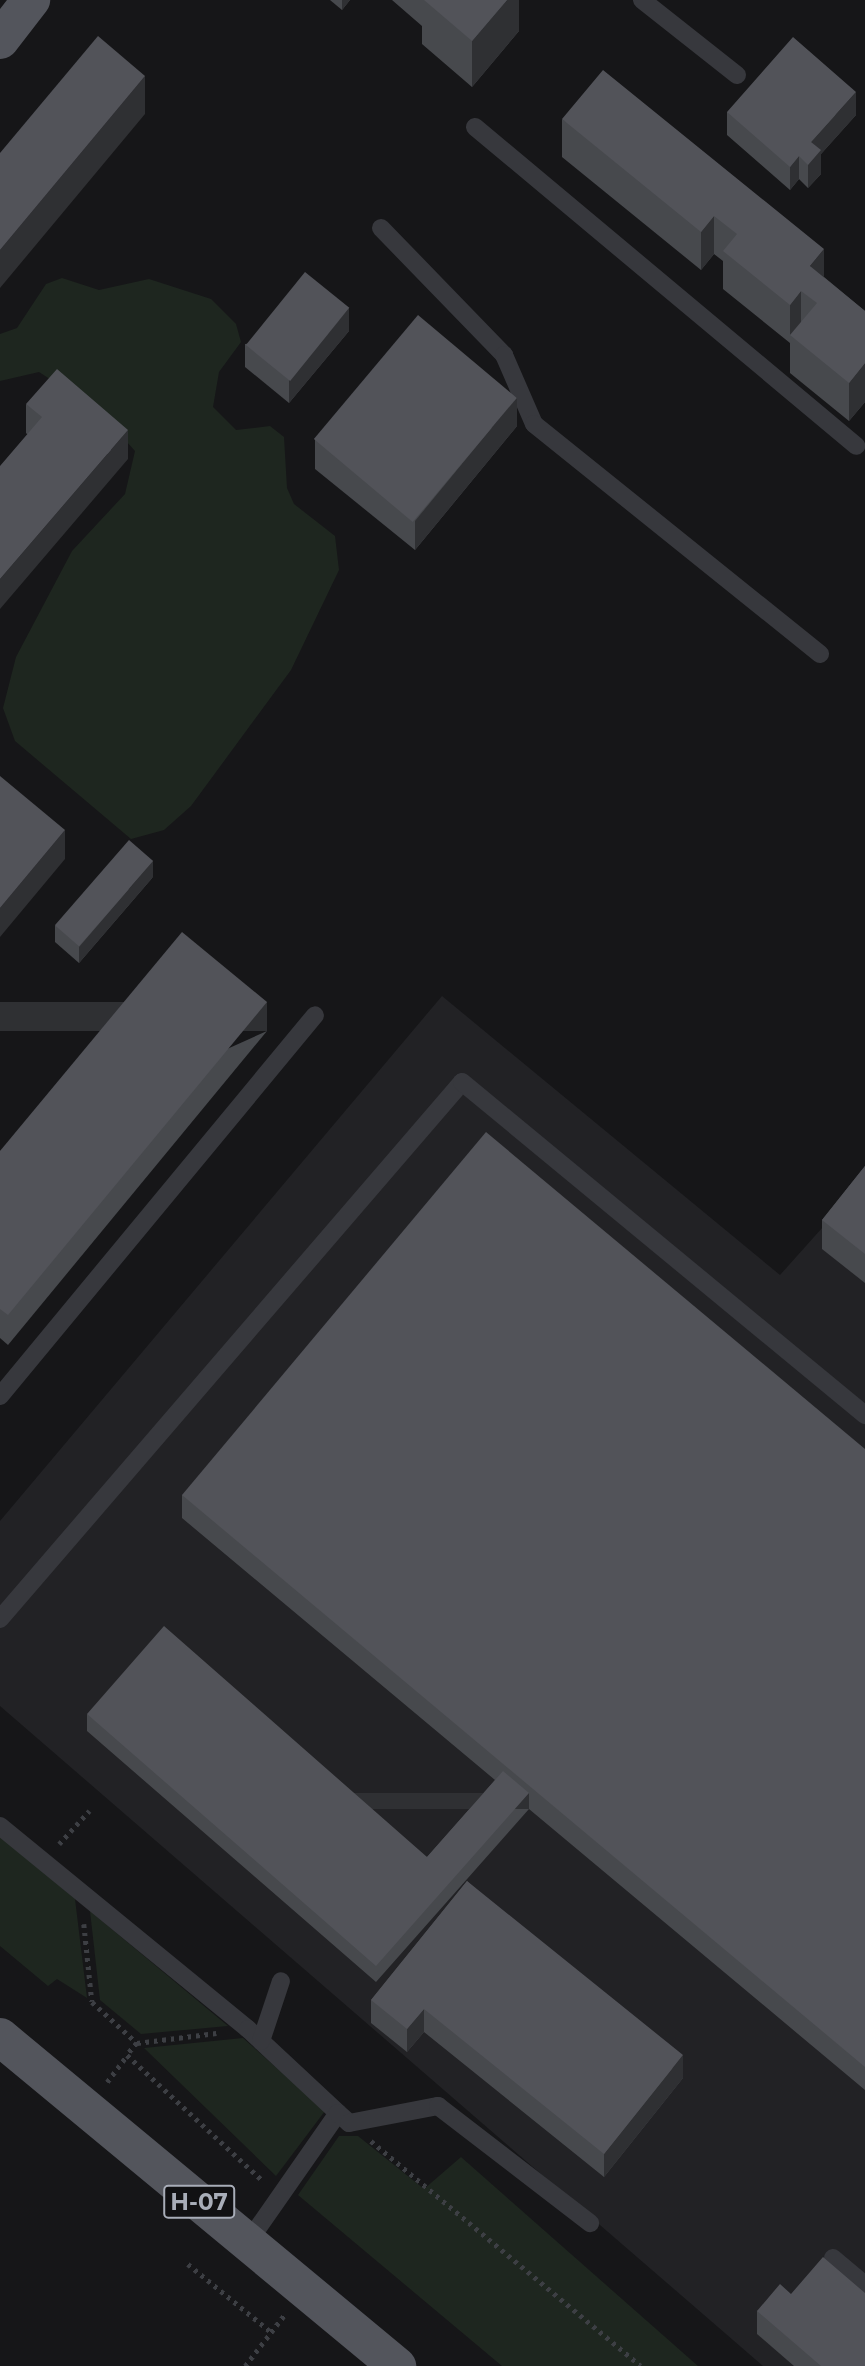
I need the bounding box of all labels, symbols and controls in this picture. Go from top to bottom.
road number: Н-07 [162,2182,236,2222]

